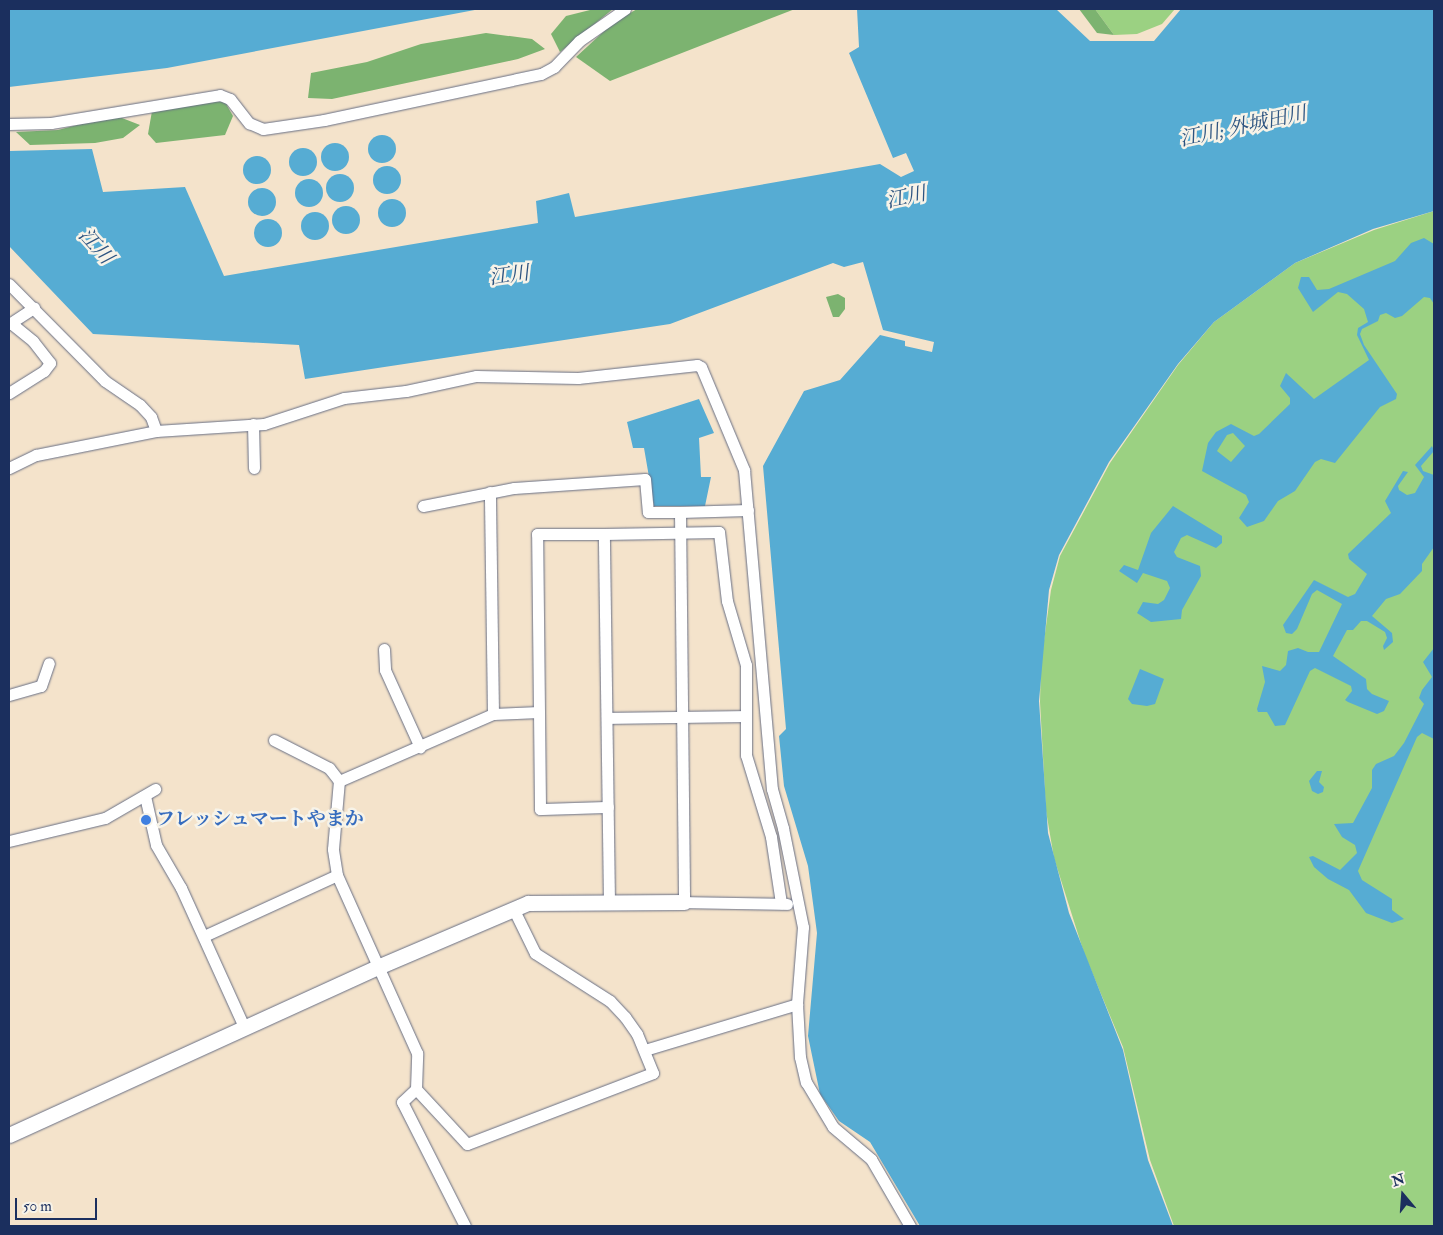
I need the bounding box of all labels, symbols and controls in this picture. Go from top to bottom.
water label: 江川; 外城田川 [1177,101,1309,151]
water label: 江川 [884,181,928,213]
water label: 江川 [74,223,118,269]
water label: 江川 [488,260,530,290]
place label: フレッシュマートやまか [156,809,365,831]
marker: フレッシュマートやまか [140,814,152,826]
north arrow [1378,1170,1428,1220]
text: N [1390,1170,1407,1190]
scale bar [18,1188,100,1220]
text: 50 m [23,1197,52,1216]

